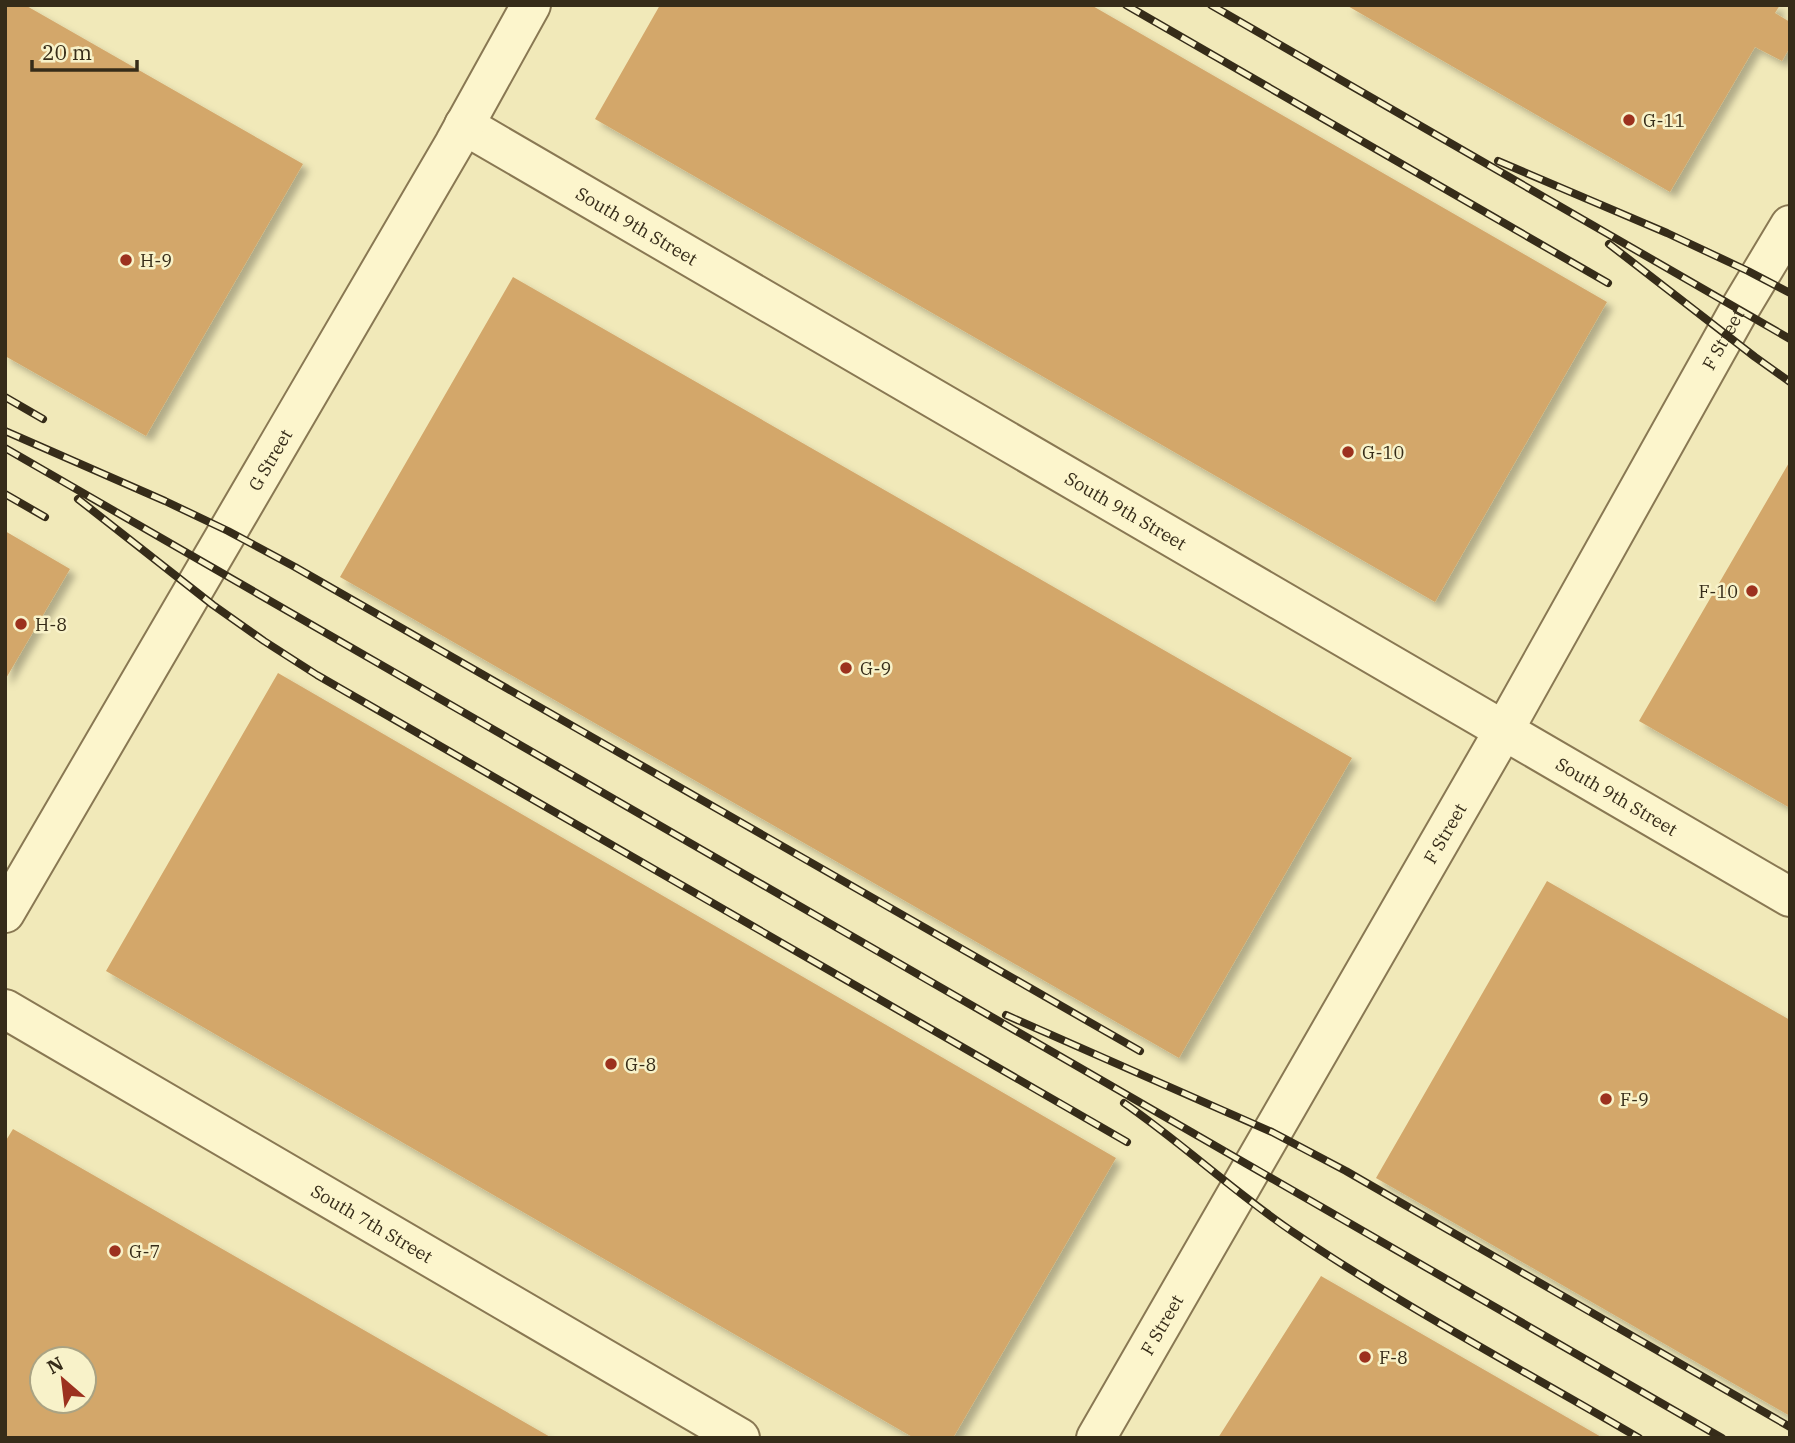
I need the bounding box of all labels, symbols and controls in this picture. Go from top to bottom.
scale bar [32,28,136,72]
text: 20 m [42,38,92,66]
place label: G-11 [1643,109,1685,132]
marker: G-11 [1621,112,1637,128]
street label: South 9th Street [572,181,702,270]
place label: H-9 [140,249,172,272]
marker: H-9 [118,252,134,268]
street label: F Street [1697,305,1749,374]
street label: G Street [243,425,297,495]
place label: G-10 [1362,441,1404,464]
marker: G-10 [1340,444,1356,460]
street label: South 9th Street [1061,466,1191,555]
place label: F-10 [1698,580,1738,603]
marker: F-10 [1744,583,1760,599]
place label: H-8 [35,613,67,636]
marker: H-8 [13,616,29,632]
place label: G-9 [860,657,891,680]
marker: G-9 [838,660,854,676]
street label: South 9th Street [1552,752,1682,841]
street label: F Street [1418,799,1471,868]
place label: G-8 [625,1053,656,1076]
marker: G-8 [603,1056,619,1072]
place label: F-9 [1620,1088,1649,1111]
marker: F-9 [1598,1091,1614,1107]
street label: South 7th Street [307,1179,437,1268]
place label: G-7 [129,1240,160,1263]
marker: G-7 [107,1243,123,1259]
street label: F Street [1135,1290,1188,1359]
north arrow [28,1345,98,1415]
place label: F-8 [1379,1346,1408,1369]
marker: F-8 [1357,1349,1373,1365]
text: N [43,1351,67,1379]

